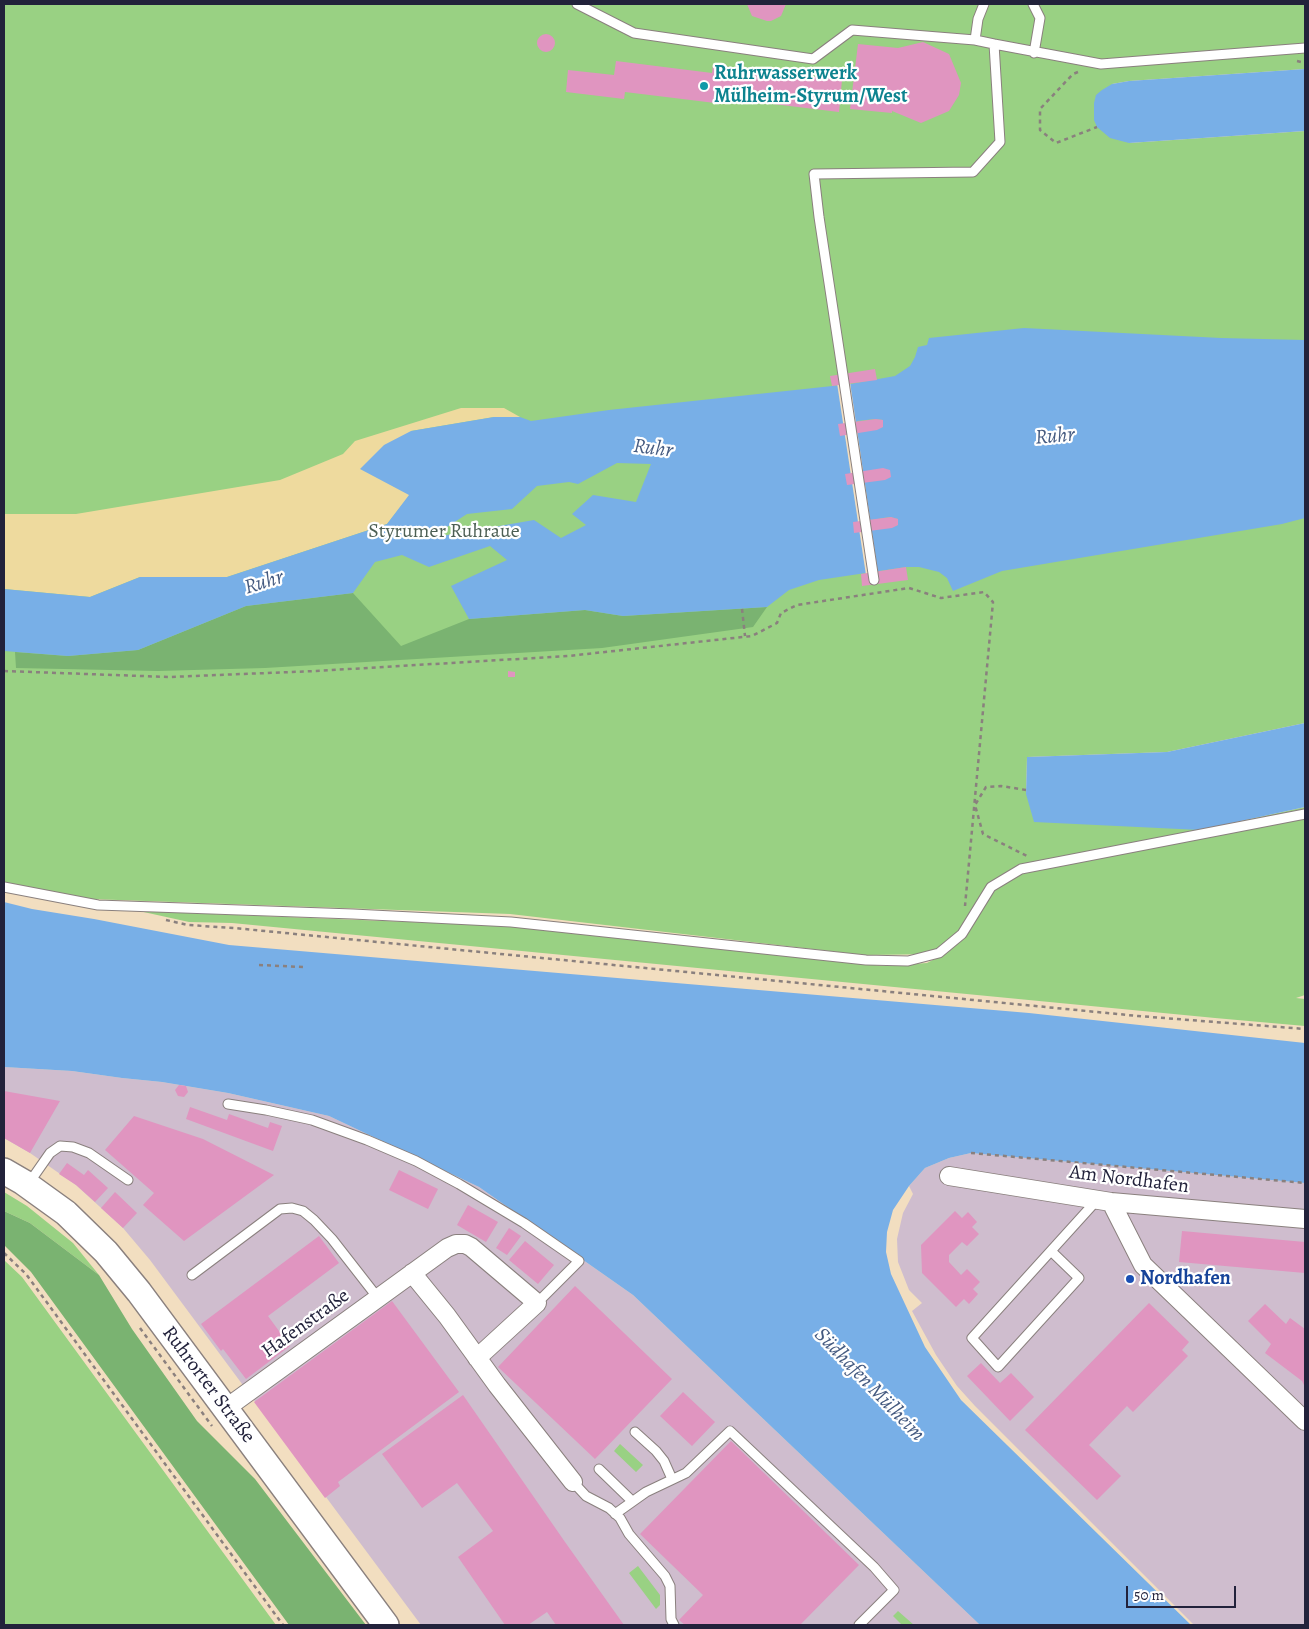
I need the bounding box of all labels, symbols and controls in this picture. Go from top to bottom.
place label: Ruhrwasserwerk Mülheim-Styrum/West [714,62,908,109]
marker: Ruhrwasserwerk Mülheim-Styrum/West [698,80,710,92]
water label: Ruhr [1034,423,1076,451]
water label: Ruhr [632,434,674,464]
park label: Styrumer Ruhraue [368,520,520,544]
water label: Ruhr [241,565,287,601]
street label: Am Nordhafen [1068,1161,1190,1199]
place label: Nordhafen [1140,1267,1231,1291]
marker: Nordhafen [1124,1273,1136,1285]
street label: Hafenstraße [258,1284,354,1364]
street label: Ruhrorter Straße [156,1322,260,1448]
water label: Südhafen Mülheim [808,1323,930,1447]
scale bar [1129,1576,1239,1608]
text: 50 m [1134,1585,1164,1605]

